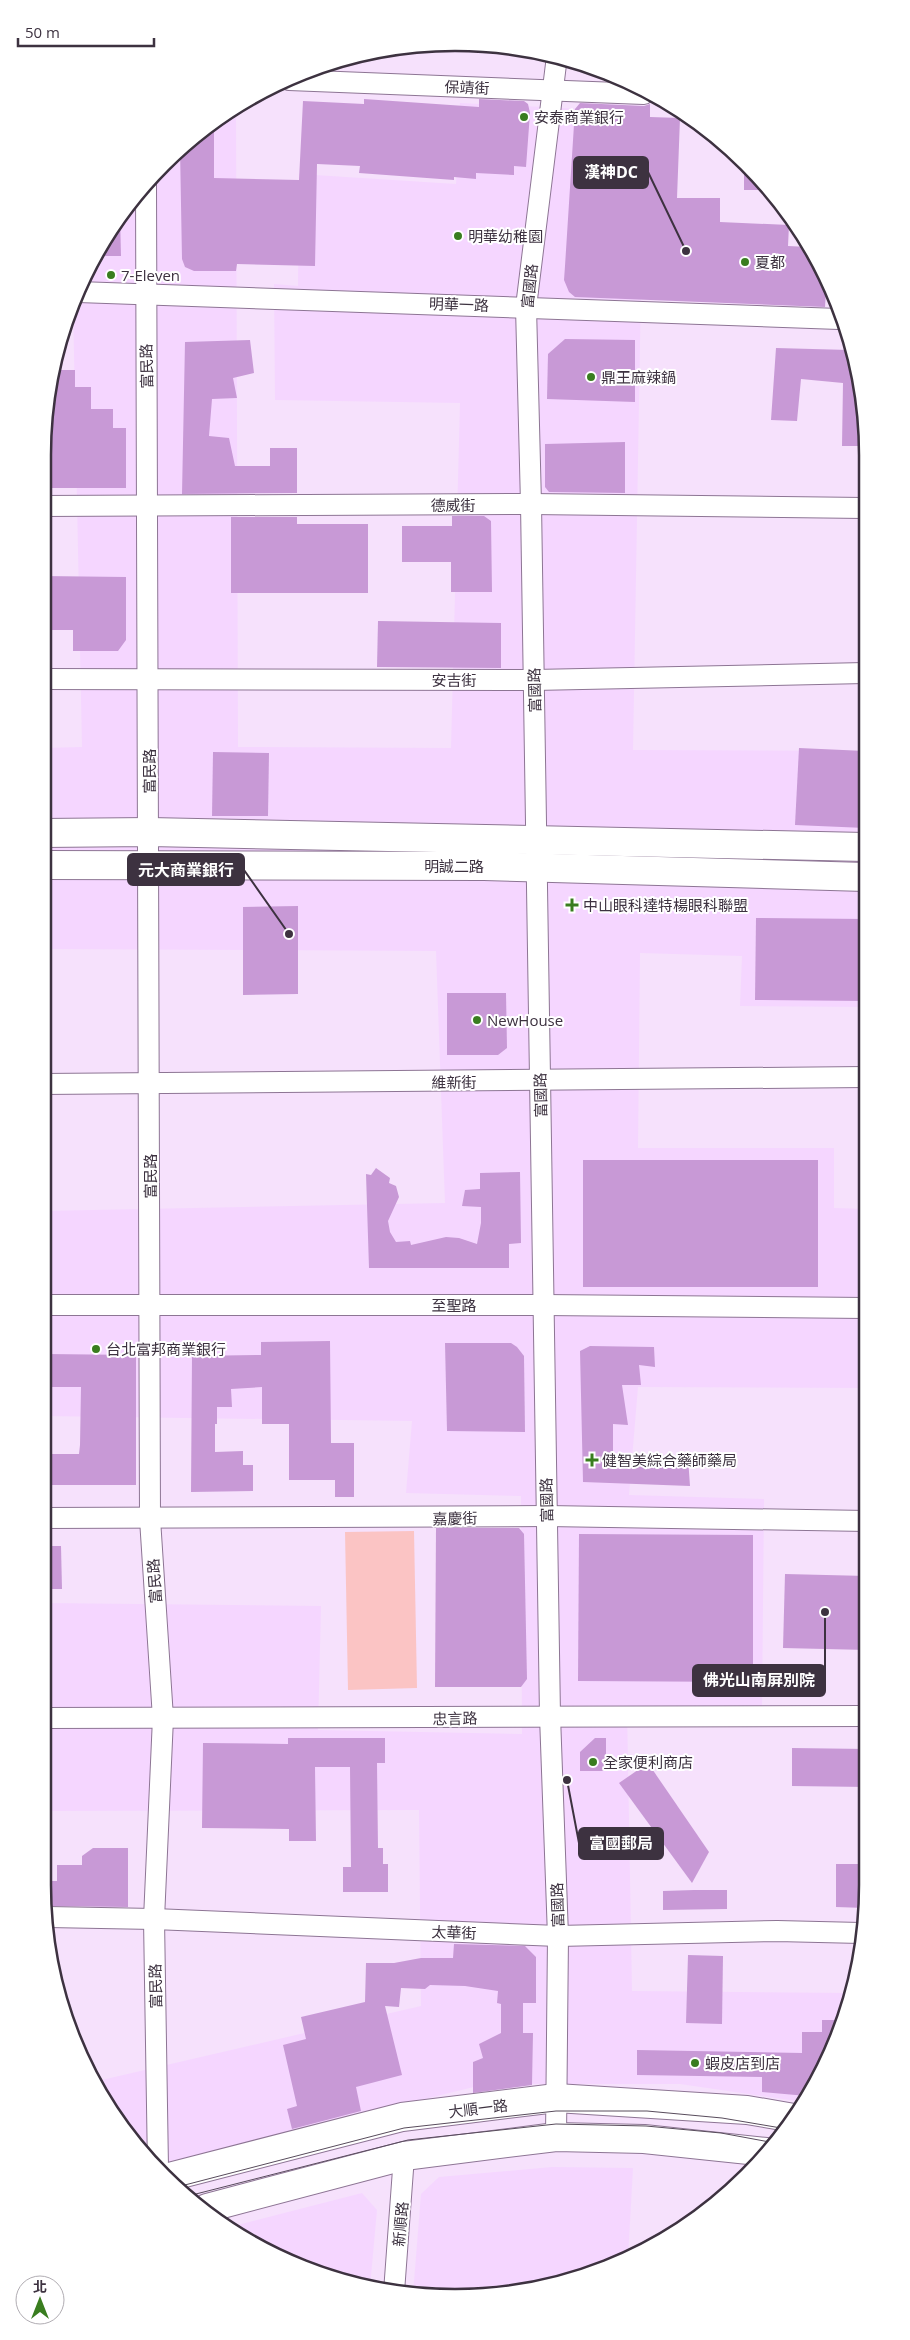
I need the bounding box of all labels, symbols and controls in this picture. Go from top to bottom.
scale bar [18,15,154,47]
text: 50 m [25,22,60,42]
street label: 保靖街 [444,76,490,98]
place label: 安泰商業銀行 [534,107,624,127]
marker: 安泰商業銀行 [518,111,530,123]
callout: 漢神DC [574,157,648,188]
text: 漢神DC [584,161,638,183]
place label: 明華幼稚園 [468,226,543,246]
marker: 明華幼稚園 [452,230,464,242]
place label: 夏都 [755,252,785,272]
marker: 夏都 [739,256,751,268]
street label: 富國路 [517,263,541,309]
place label: 7-Eleven [121,265,180,285]
marker: 7-Eleven [105,269,117,281]
street label: 明華一路 [429,293,489,315]
street label: 富民路 [136,343,156,389]
place label: 鼎王麻辣鍋 [601,367,676,387]
marker: 鼎王麻辣鍋 [585,371,597,383]
street label: 德威街 [430,495,476,515]
street label: 富國路 [524,667,544,713]
street label: 安吉街 [431,670,477,690]
street label: 富民路 [139,748,159,794]
callout: 元大商業銀行 [128,854,244,885]
street label: 明誠二路 [424,856,484,876]
text: 元大商業銀行 [138,859,234,881]
place label: 中山眼科達特楊眼科聯盟 [583,895,748,915]
marker: 中山眼科達特楊眼科聯盟 [565,898,579,912]
place label: NewHouse [487,1010,563,1030]
marker: NewHouse [471,1014,483,1026]
street label: 維新街 [431,1072,477,1092]
street label: 富國路 [530,1072,550,1118]
street label: 富民路 [140,1153,160,1199]
street label: 至聖路 [431,1295,477,1315]
place label: 台北富邦商業銀行 [106,1339,226,1359]
marker: 台北富邦商業銀行 [90,1343,102,1355]
place label: 健智美綜合藥師藥局 [602,1450,737,1470]
marker: 健智美綜合藥師藥局 [586,1454,598,1466]
street label: 富國路 [536,1477,556,1523]
street label: 嘉慶街 [432,1508,478,1528]
street label: 富民路 [142,1558,166,1604]
callout: 佛光山南屏別院 [693,1665,825,1696]
text: 佛光山南屏別院 [703,1669,815,1691]
street label: 忠言路 [432,1708,478,1728]
place label: 全家便利商店 [603,1752,693,1772]
marker: 全家便利商店 [587,1756,599,1768]
callout: 富國郵局 [579,1828,663,1859]
text: 富國郵局 [589,1832,653,1854]
street label: 富國路 [546,1882,568,1928]
street label: 太華街 [431,1921,477,1943]
street label: 富民路 [145,1963,165,2009]
place label: 蝦皮店到店 [705,2053,780,2073]
marker: 蝦皮店到店 [689,2057,701,2069]
street label: 大順一路 [447,2094,509,2122]
street label: 新順路 [388,2201,412,2247]
north arrow [15,2275,65,2325]
text: 北 [33,2277,47,2296]

